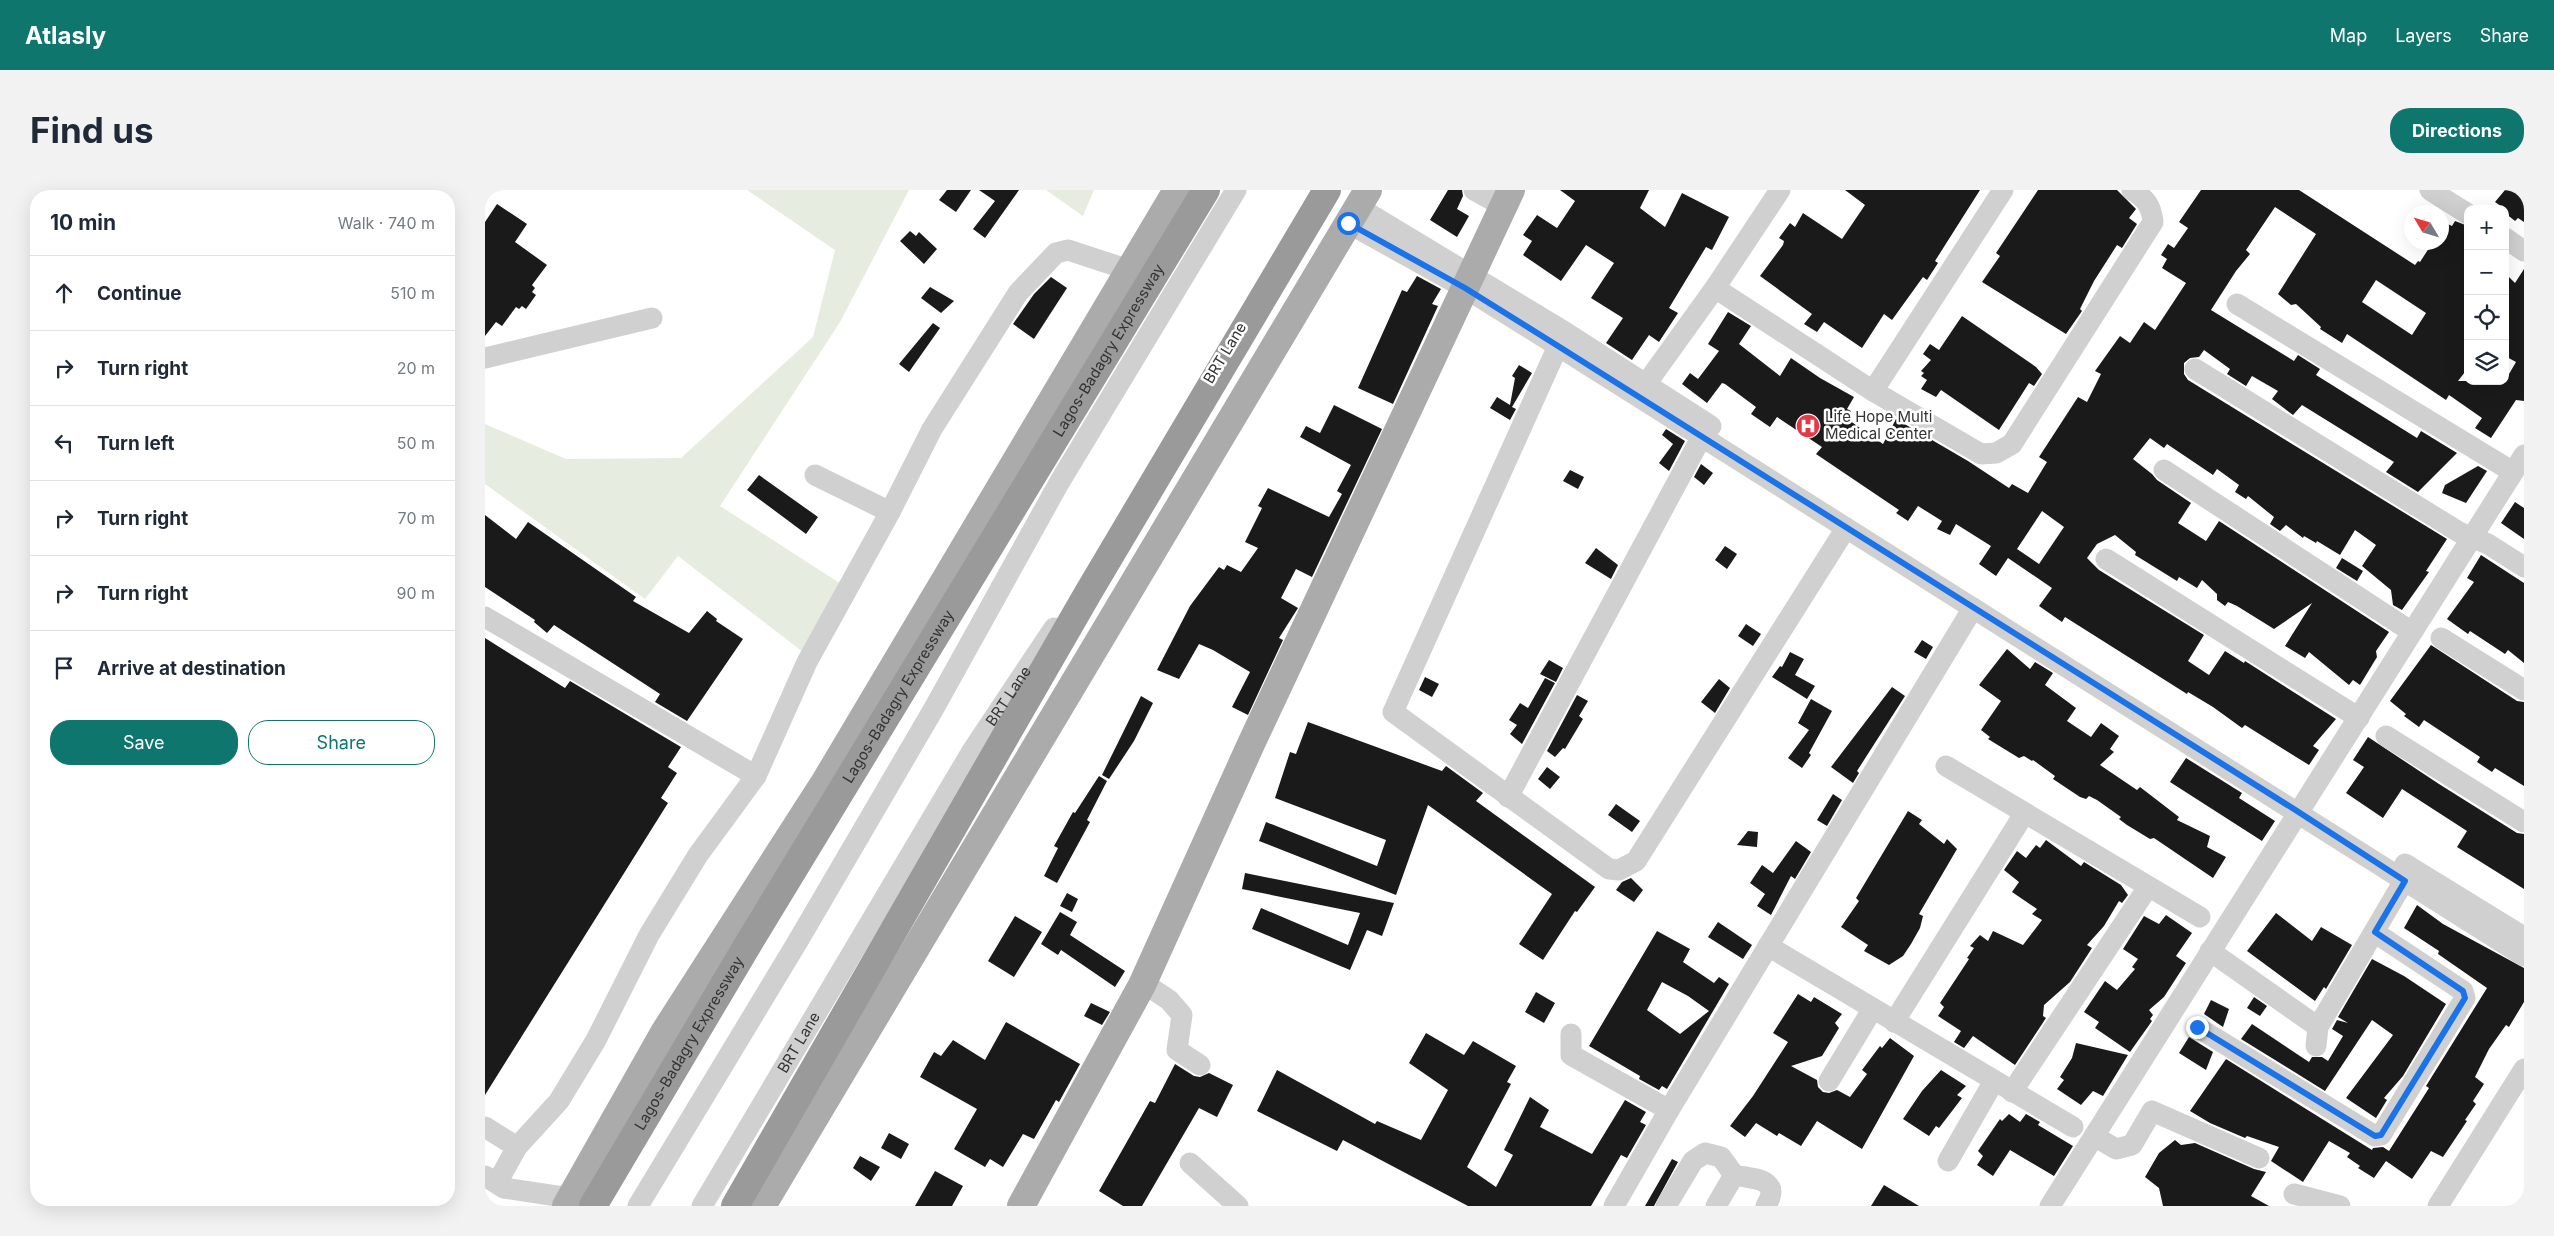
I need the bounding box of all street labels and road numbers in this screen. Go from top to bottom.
street label: Lagos-Badagry Expressway [1048,260,1168,440]
street label: BRT Lane [1199,319,1250,387]
street label: Lagos-Badagry Expressway [838,606,958,786]
street label: BRT Lane [981,662,1035,729]
street label: Lagos-Badagry Expressway [630,952,748,1134]
street label: BRT Lane [773,1008,824,1076]

